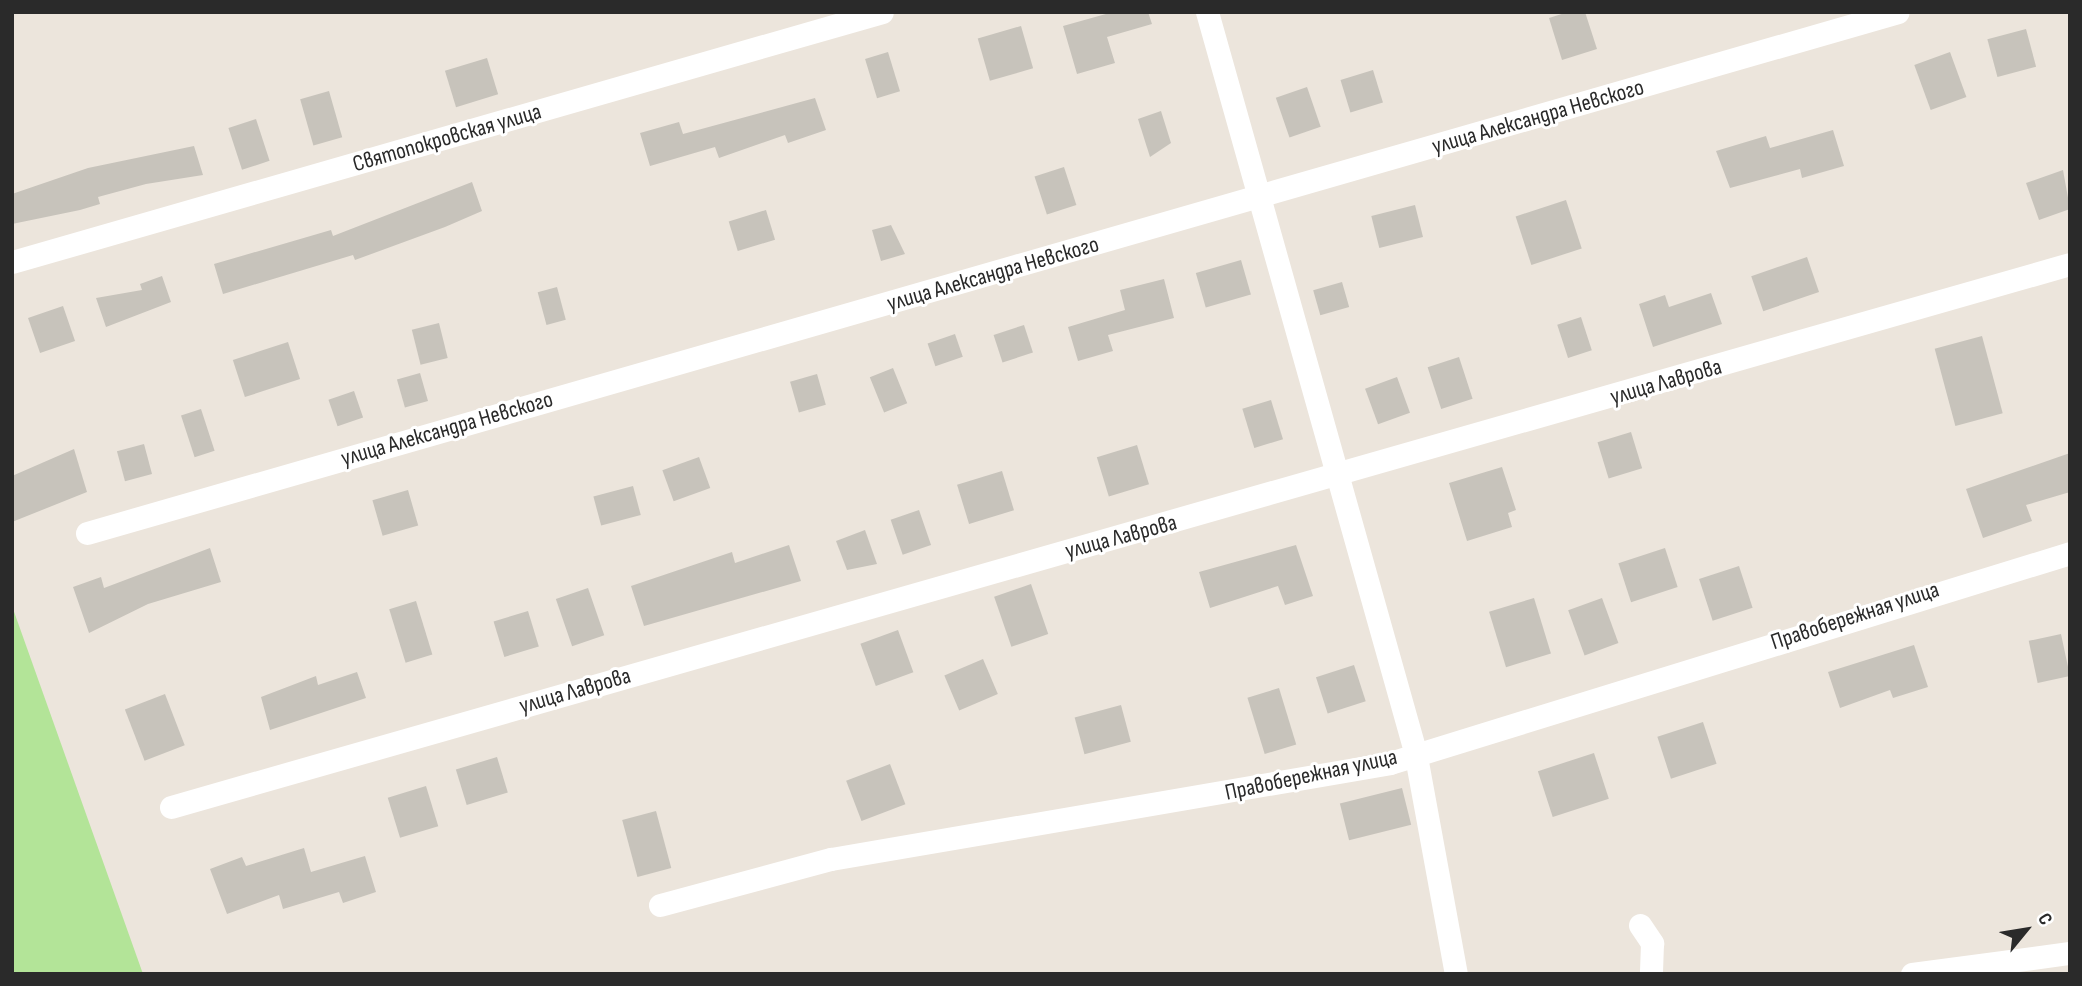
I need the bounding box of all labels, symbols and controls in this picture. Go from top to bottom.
street label: улица Александра Невского [1429,74,1647,160]
street label: Святопокровская улица [350,98,544,178]
street label: улица Александра Невского [884,231,1102,317]
street label: улица Лаврова [1607,353,1725,411]
street label: улица Александра Невского [338,386,556,472]
street label: улица Лаврова [1062,509,1180,565]
street label: Правобережная улица [1767,576,1943,656]
street label: улица Лаврова [516,662,634,720]
street label: Правобережная улица [1222,743,1400,807]
north arrow [1991,895,2061,965]
text: С [2032,909,2057,929]

